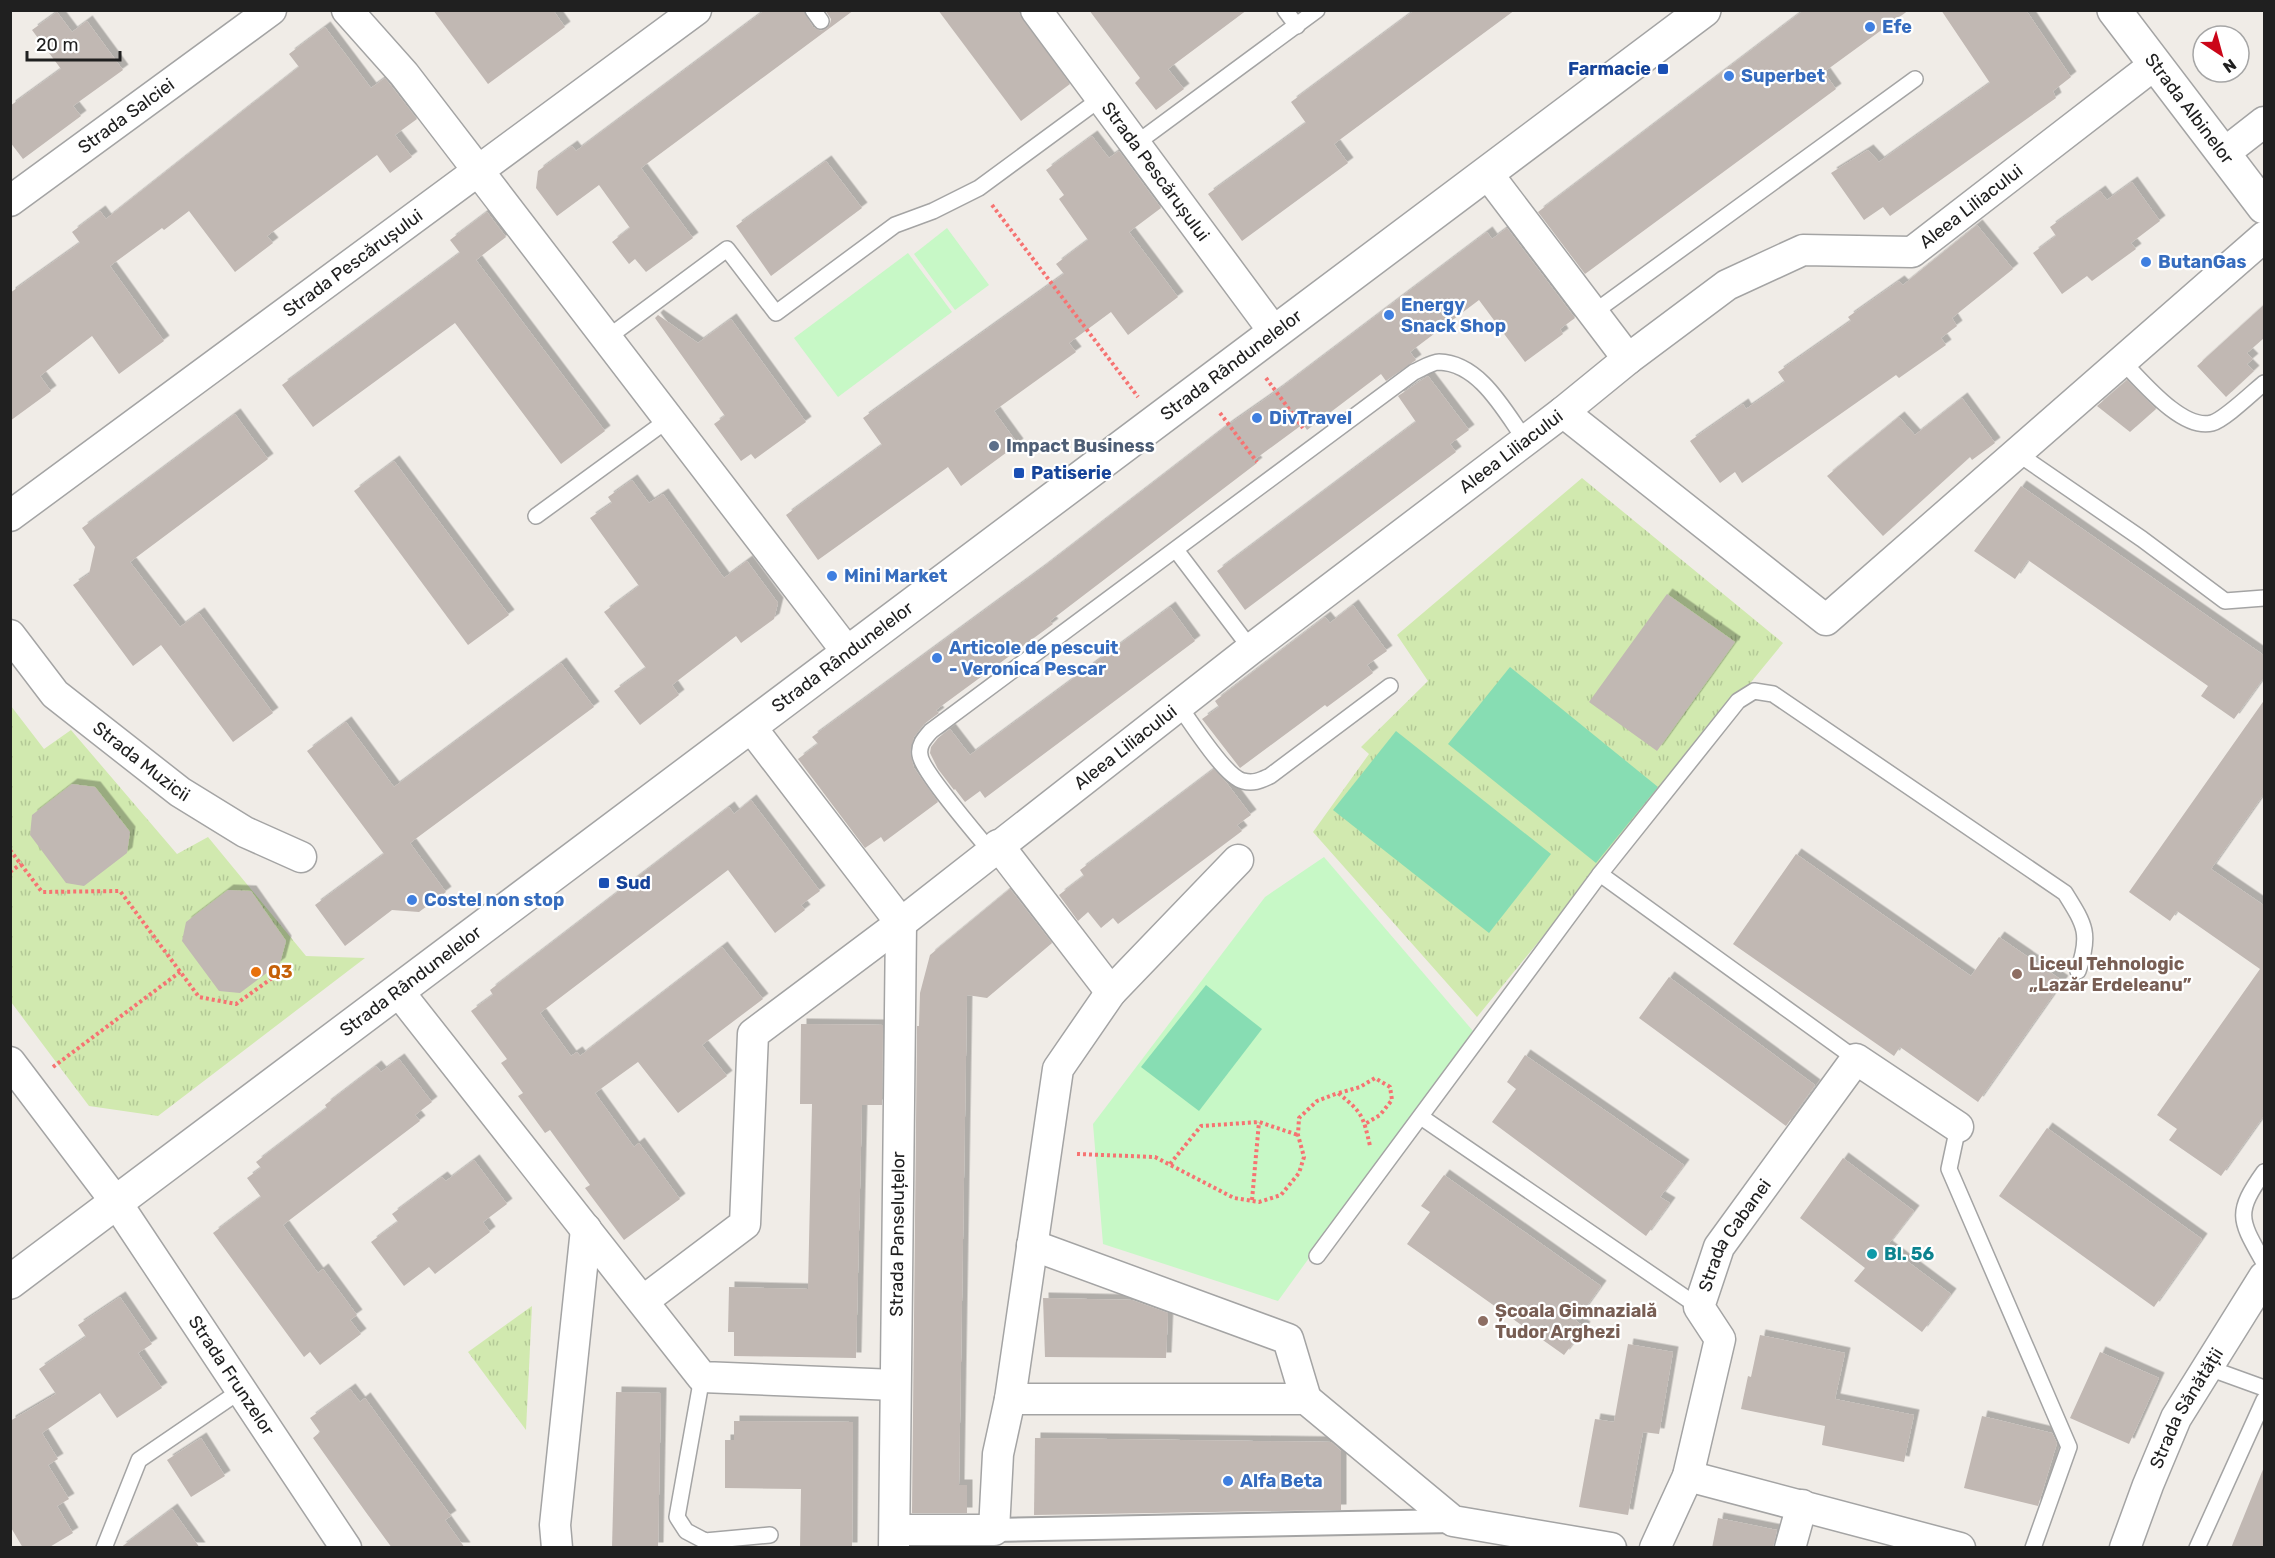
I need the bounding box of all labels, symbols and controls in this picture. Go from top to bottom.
place label: Efe [1882,16,1912,38]
marker: Efe [1863,20,1877,34]
scale bar [27,24,120,62]
north arrow [2191,24,2251,84]
text: 20 m [36,34,78,56]
street label: Strada Albinelor [2140,49,2238,169]
text: N [2219,55,2240,77]
place label: Farmacie [1568,58,1651,80]
marker: Farmacie [1656,62,1670,76]
place label: Superbet [1741,65,1825,87]
marker: Superbet [1722,69,1736,83]
street label: Strada Salciei [74,73,179,159]
street label: Strada Pescărușului [1097,98,1214,246]
street label: Aleea Liliacului [1915,160,2027,253]
street label: Strada Pescărușului [279,204,427,322]
place label: ButanGas [2158,251,2246,273]
marker: ButanGas [2139,255,2153,269]
place label: Energy Snack Shop [1401,294,1506,337]
street label: Strada Rândunelelor [1156,305,1306,425]
marker: Energy Snack Shop [1382,308,1396,322]
street label: Aleea Liliacului [1455,405,1567,498]
place label: DivTravel [1269,407,1352,429]
marker: DivTravel [1250,411,1264,425]
place label: Impact Business [1006,435,1155,457]
marker: Impact Business [987,439,1001,453]
place label: Patiserie [1031,462,1112,484]
marker: Patiserie [1012,466,1026,480]
place label: Mini Market [844,565,948,587]
marker: Mini Market [825,569,839,583]
street label: Strada Rândunelelor [767,597,918,717]
place label: Articole de pescuit - Veronica Pescar [949,637,1119,680]
marker: Articole de pescuit - Veronica Pescar [930,651,944,665]
street label: Aleea Liliacului [1070,700,1181,794]
street label: Strada Muzicii [88,717,194,806]
place label: Sud [616,872,651,894]
marker: Sud [597,876,611,890]
place label: Costel non stop [424,889,564,911]
marker: Costel non stop [405,893,419,907]
street label: Strada Rândunelelor [336,921,486,1041]
place label: Liceul Tehnologic „Lazăr Erdeleanu” [2029,953,2192,996]
place label: Q3 [268,961,293,983]
marker: Q3 [249,965,263,979]
marker: Liceul Tehnologic „Lazăr Erdeleanu” [2010,967,2024,981]
street label: Strada Panseluțelor [886,1151,909,1317]
street label: Strada Cabanei [1694,1175,1776,1294]
place label: Bl. 56 [1884,1243,1934,1265]
marker: Bl. 56 [1865,1247,1879,1261]
place label: Școala Gimnazială Tudor Arghezi [1495,1300,1657,1343]
street label: Strada Frunzelor [184,1311,279,1440]
marker: Școala Gimnazială Tudor Arghezi [1476,1314,1490,1328]
street label: Strada Sănătății [2145,1344,2228,1472]
place label: Alfa Beta [1240,1470,1323,1492]
marker: Alfa Beta [1221,1474,1235,1488]

